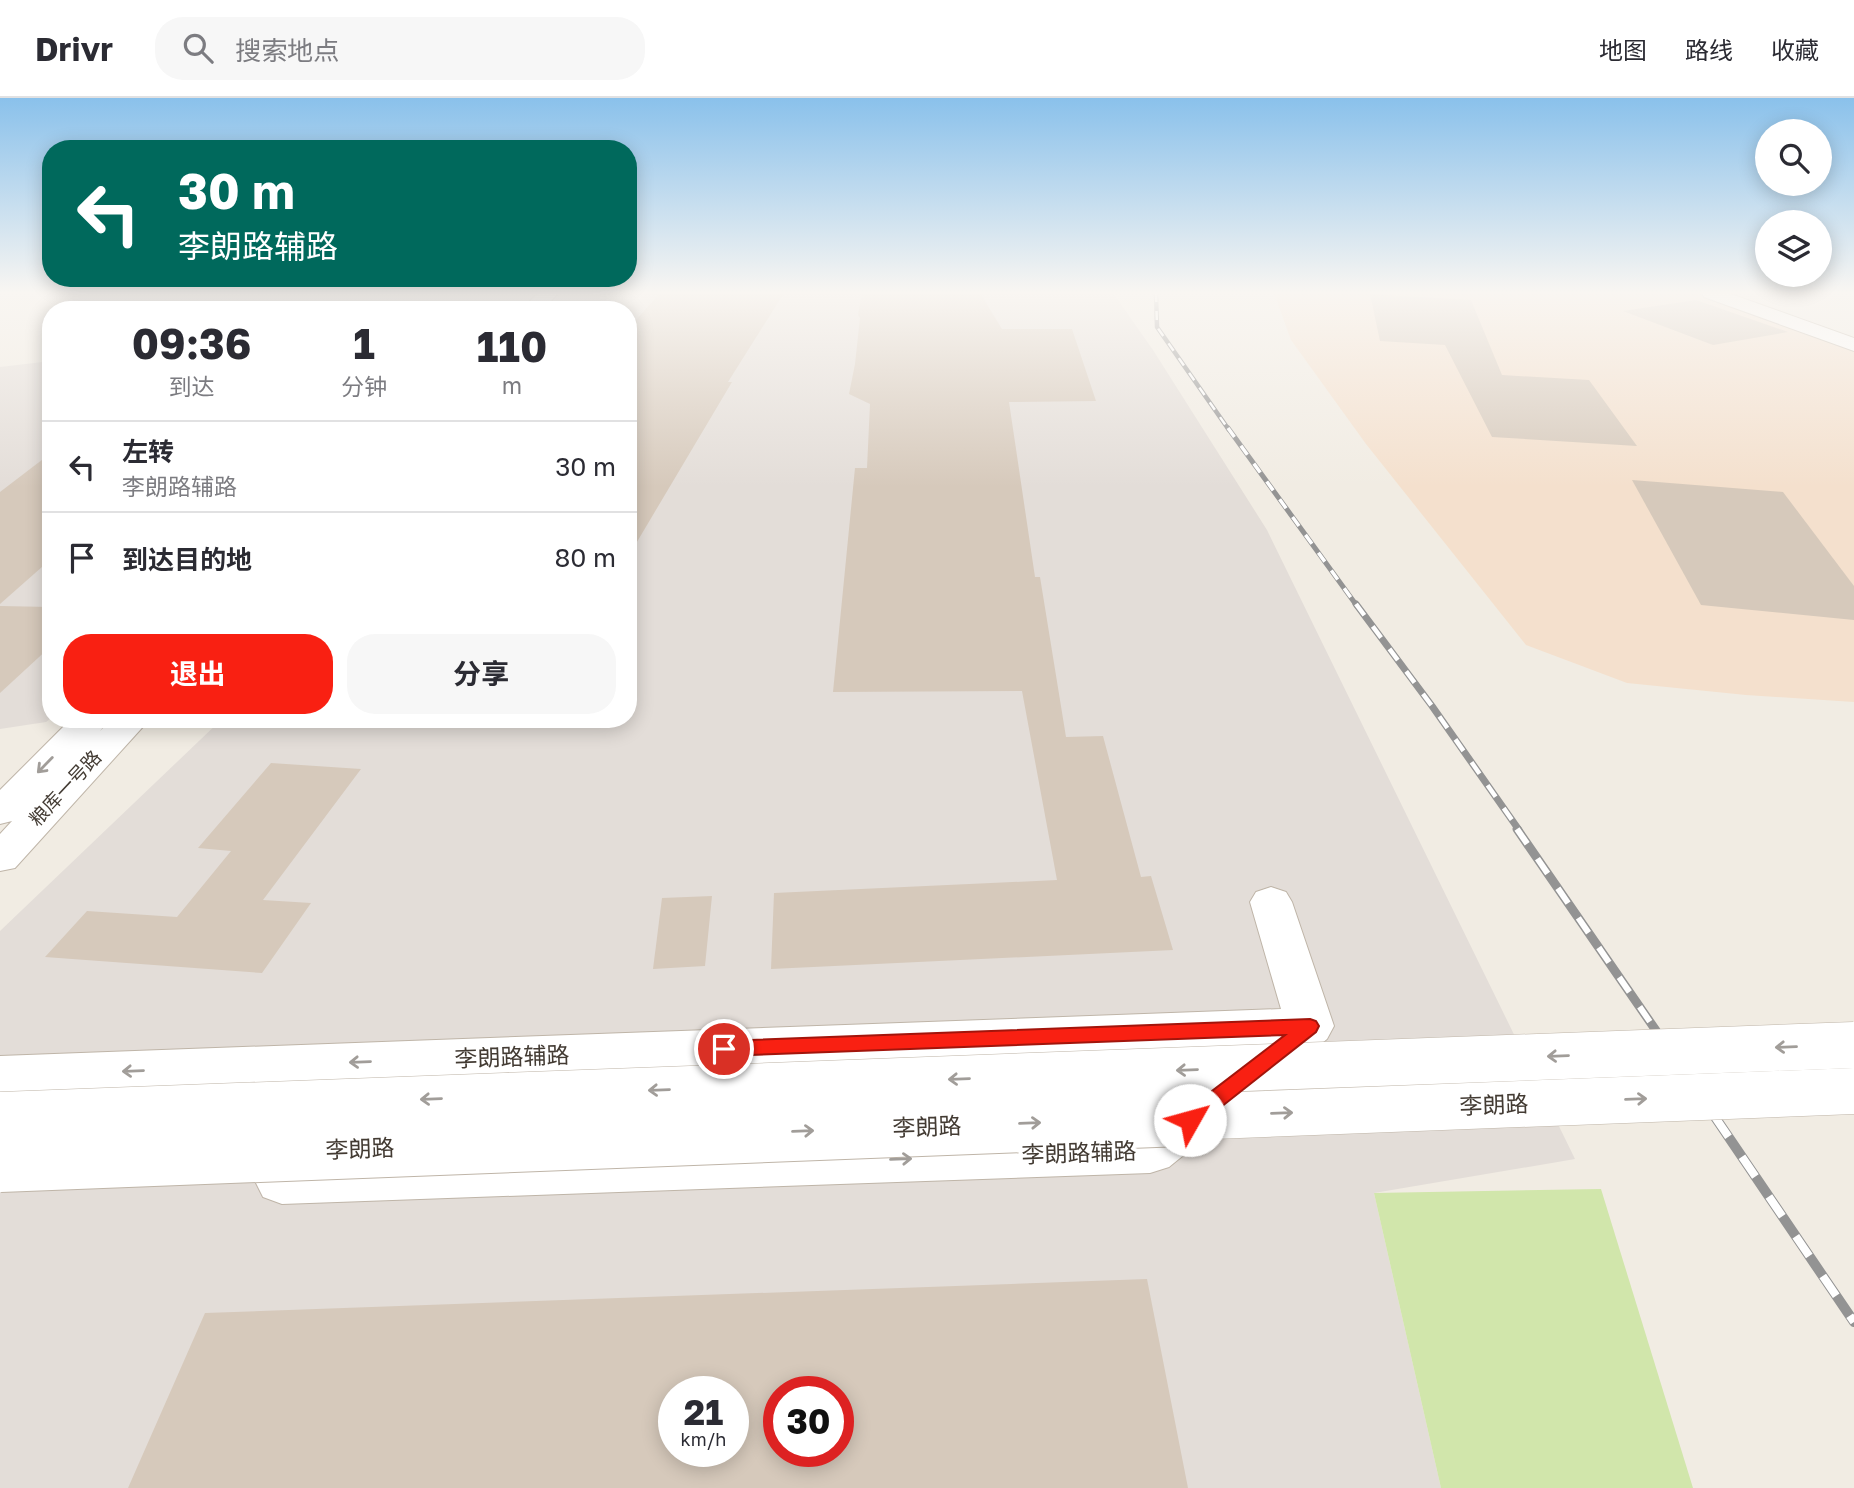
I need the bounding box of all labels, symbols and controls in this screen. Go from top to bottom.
search box [155,17,645,80]
text: Drivr [35,29,113,68]
icon: search [179,29,217,67]
text: 搜索地点 [235,35,339,66]
text: 地图 [1599,35,1647,64]
text: 路线 [1685,35,1733,64]
text: 收藏 [1771,35,1819,64]
map controls [1755,119,1832,287]
button: search [1755,119,1832,196]
text: 30 m [178,161,295,220]
icon: left [63,168,154,259]
button: layers [1755,210,1832,287]
text: 李朗路辅路 [178,227,338,265]
text: 09:36 [132,318,251,368]
text: 1 [353,318,375,368]
text: 110 [477,321,547,371]
text: m [502,371,522,399]
text: 到达 [169,372,215,400]
text: 分钟 [341,372,387,400]
text: 左转 [122,436,174,467]
icon: left [63,448,101,486]
text: 30 m [555,451,616,482]
text: 李朗路辅路 [122,472,237,500]
icon: arrive [63,539,101,577]
text: 80 m [555,542,616,573]
text: 到达目的地 [122,544,252,575]
button: 退出 [63,634,333,714]
button: 分享 [347,634,616,714]
street label: 粮库一号路 [24,745,105,830]
one-way arrow [37,756,54,773]
pin [694,1019,754,1079]
icon: arrive [705,1030,743,1068]
street label: 李朗路辅路 [454,1040,570,1072]
one-way arrow [1775,1041,1798,1054]
one-way arrow [1547,1050,1570,1063]
one-way arrow [349,1056,372,1069]
one-way arrow [1175,1064,1198,1077]
one-way arrow [121,1065,144,1078]
one-way arrow [948,1072,971,1085]
position arrow [1153,1083,1227,1157]
one-way arrow [647,1084,670,1097]
street label: 李朗路 [1459,1089,1529,1119]
one-way arrow [420,1092,443,1105]
one-way arrow [1624,1093,1647,1106]
one-way arrow [1270,1106,1293,1119]
street label: 李朗路 [892,1111,962,1141]
one-way arrow [1018,1116,1041,1129]
one-way arrow [791,1125,814,1138]
street label: 李朗路 [325,1133,395,1163]
street label: 李朗路辅路 [1021,1136,1137,1168]
one-way arrow [889,1153,912,1166]
speed limit sign: 30 [763,1376,854,1467]
text: 21 [684,1391,723,1433]
text: km/h [681,1428,726,1450]

